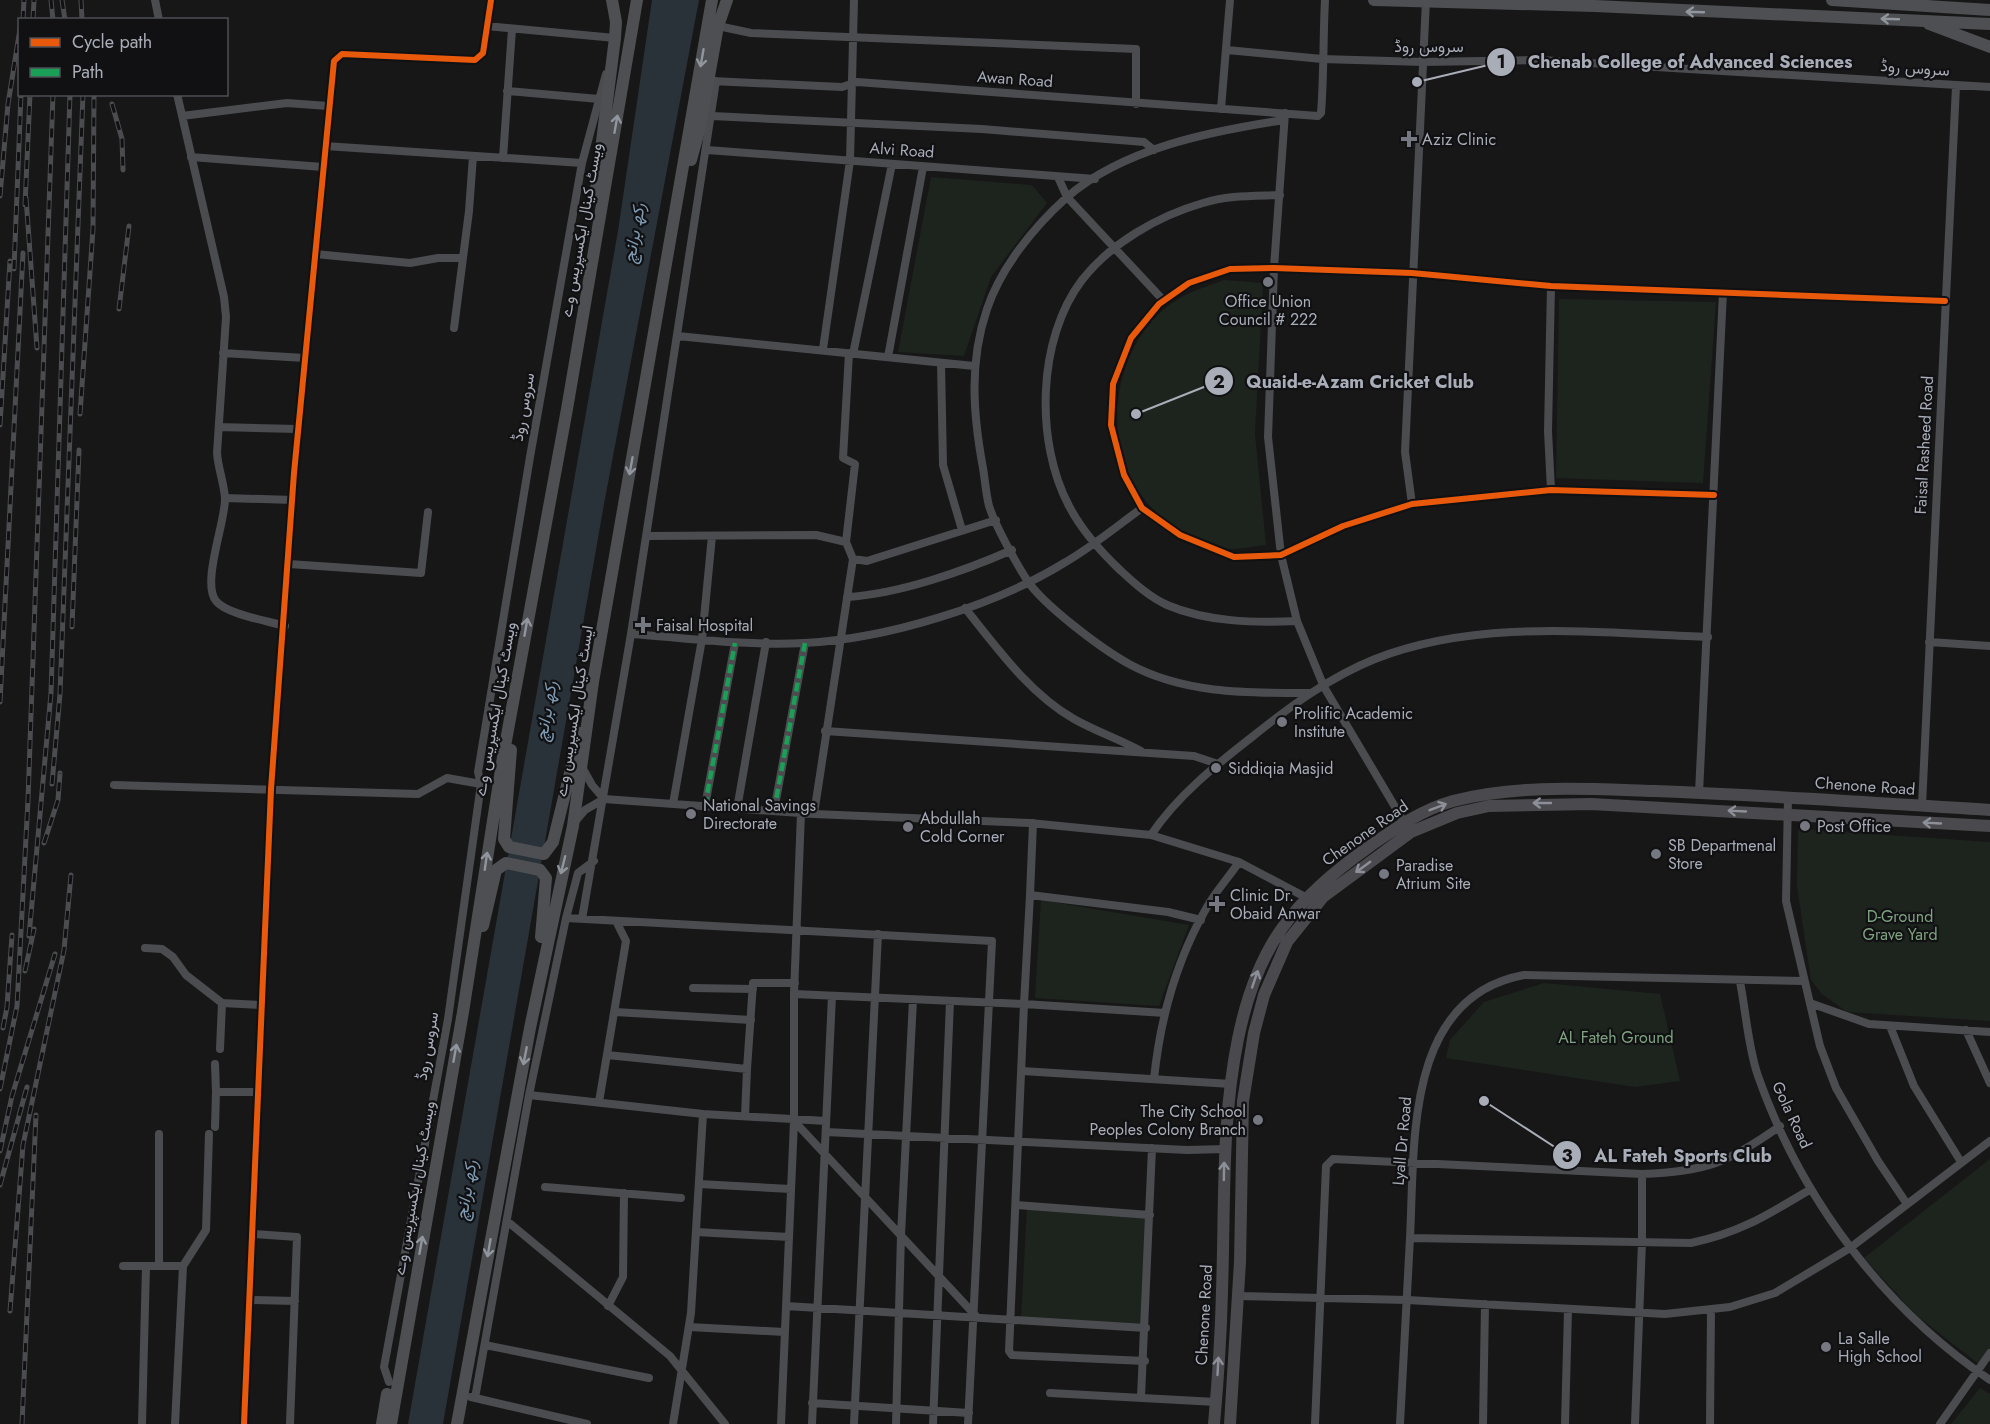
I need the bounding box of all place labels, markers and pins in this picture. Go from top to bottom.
callout: Chenab College of Advanced Sciences [1486,44,1864,80]
place label: Aziz Clinic [1422,128,1496,151]
marker: Aziz Clinic [1400,130,1418,148]
marker: Office Union Council # 222 [1261,275,1275,289]
place label: Office Union Council # 222 [1219,290,1317,331]
callout: Quaid-e-Azam Cricket Club [1204,363,1486,399]
place label: Faisal Hospital [656,614,753,637]
marker: Faisal Hospital [634,616,652,634]
place label: Prolific Academic Institute [1294,702,1413,743]
marker: Prolific Academic Institute [1275,715,1289,729]
place label: Siddiqia Masjid [1228,757,1334,780]
marker: Siddiqia Masjid [1209,761,1223,775]
place label: National Savings Directorate [703,794,816,835]
marker: National Savings Directorate [684,807,698,821]
place label: Abdullah Cold Corner [920,807,1005,848]
place label: Post Office [1817,815,1891,838]
marker: Post Office [1798,819,1812,833]
marker: Abdullah Cold Corner [901,820,915,834]
place label: SB Departmenal Store [1668,834,1776,875]
marker: SB Departmenal Store [1649,847,1663,861]
place label: Paradise Atrium Site [1396,854,1471,895]
marker: Paradise Atrium Site [1377,867,1391,881]
place label: Clinic Dr. Obaid Anwar [1230,884,1321,925]
marker: Clinic Dr. Obaid Anwar [1208,895,1226,913]
place label: The City School Peoples Colony Branch [1090,1100,1246,1141]
marker: The City School Peoples Colony Branch [1251,1113,1265,1127]
callout: AL Fateh Sports Club [1552,1137,1784,1173]
place label: La Salle High School [1838,1327,1922,1368]
marker: La Salle High School [1819,1340,1833,1354]

